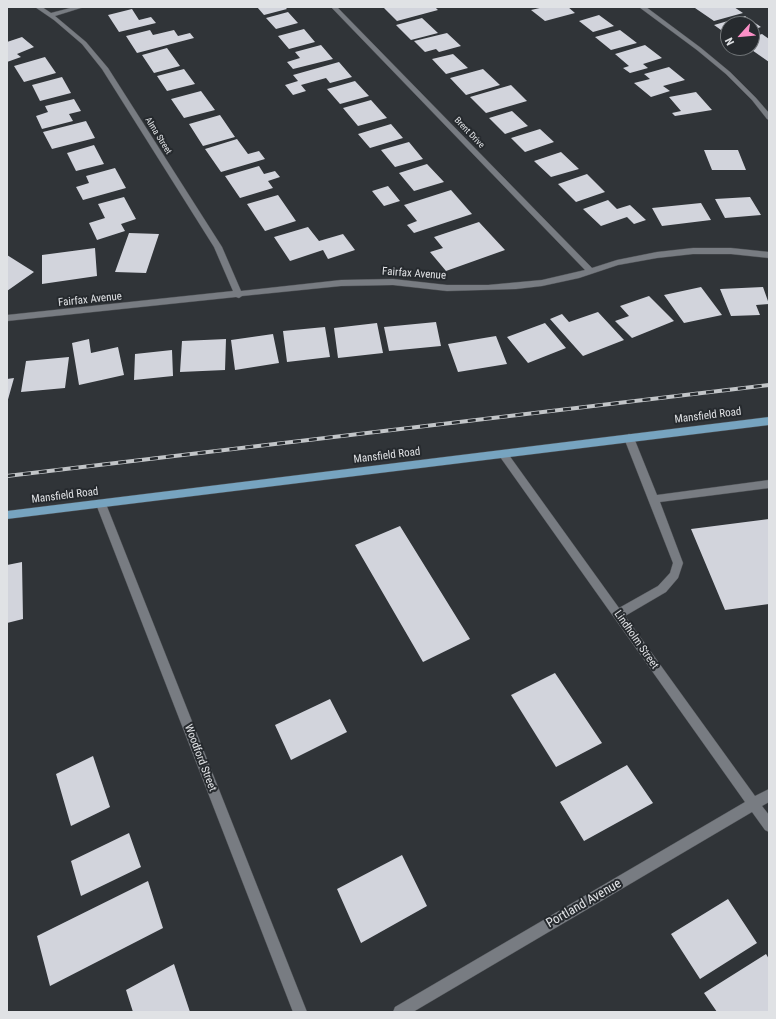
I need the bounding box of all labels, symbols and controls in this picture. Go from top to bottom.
north arrow [720,16,760,56]
text: N [722,35,737,47]
street label: Brent Drive [452,115,486,151]
street label: Alma Street [142,116,174,156]
street label: Fairfax Avenue [382,265,446,283]
street label: Fairfax Avenue [57,290,123,310]
street label: Mansfield Road [674,405,742,427]
street label: Mansfield Road [353,445,421,467]
street label: Mansfield Road [31,485,99,507]
street label: Lindholm Street [611,608,661,672]
street label: Woodford Street [181,723,219,793]
street label: Portland Avenue [544,876,624,932]

